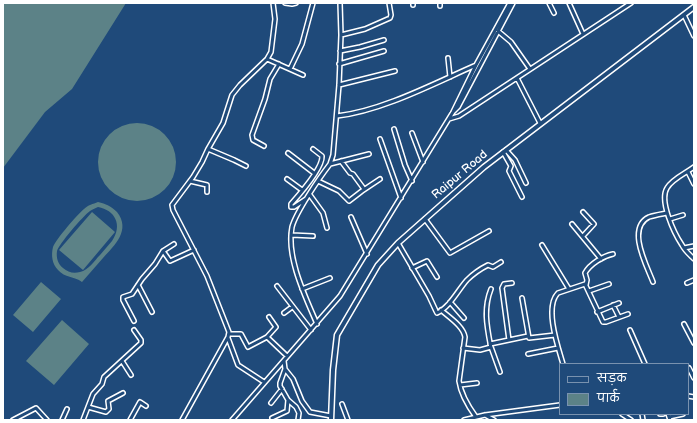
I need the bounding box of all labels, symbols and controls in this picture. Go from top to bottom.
street label: Raipur Road [429,148,491,202]
legend [559,363,689,415]
text: सड़क [597,371,627,386]
text: पार्क [597,391,620,406]

